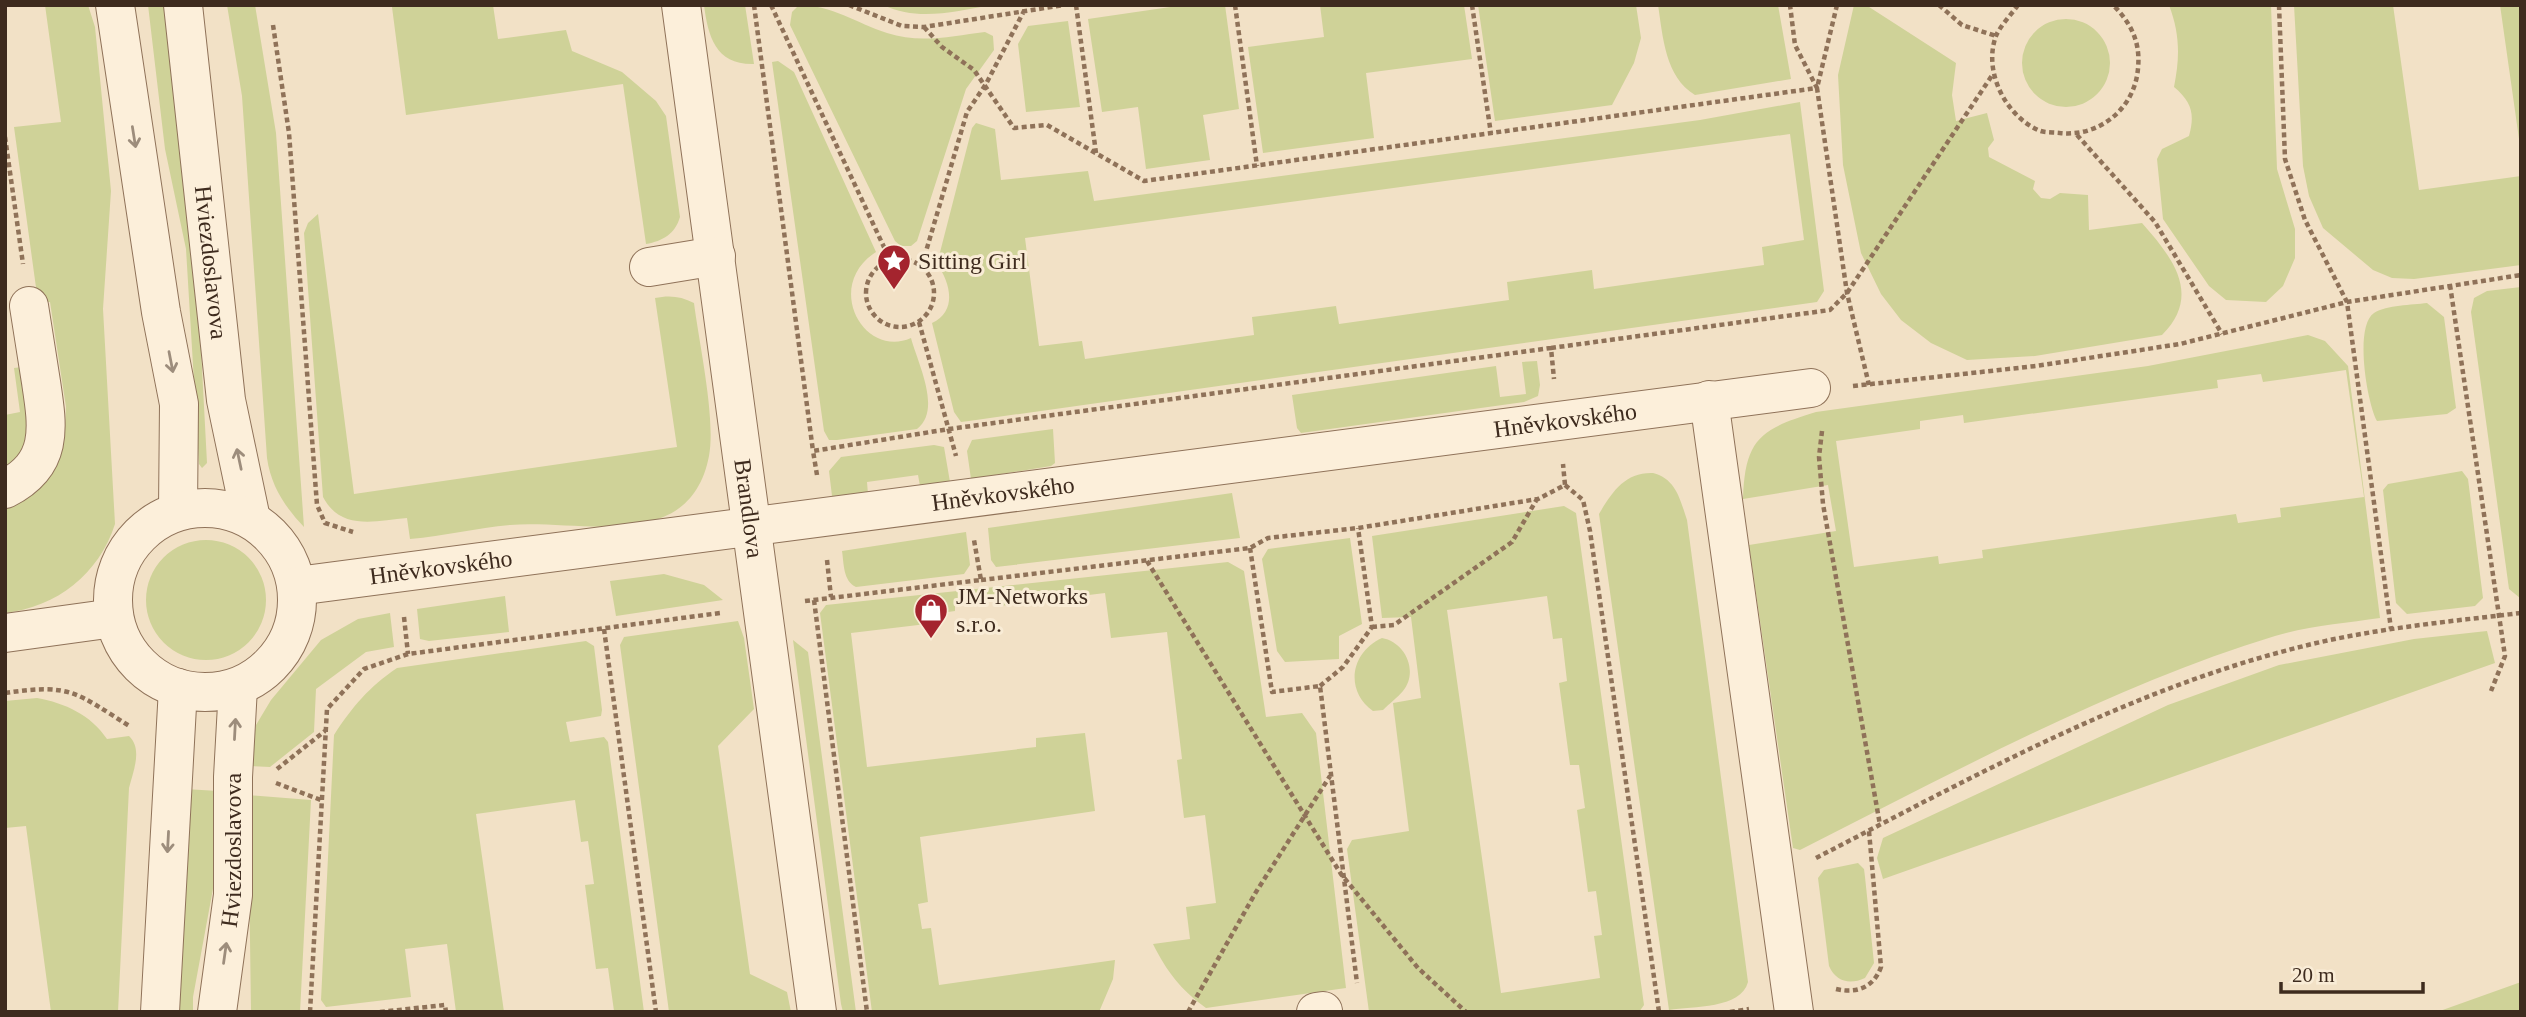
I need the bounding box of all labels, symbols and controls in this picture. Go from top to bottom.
one-way arrow [128,125,141,148]
street label: Hviezdoslavova [190,184,232,341]
place icon: Sitting Girl [875,242,913,291]
place label: Sitting Girl [918,248,1027,274]
one-way arrow [164,350,178,373]
street label: Hněvkovského [1492,398,1638,442]
one-way arrow [231,448,245,471]
street label: Brandlova [729,457,769,560]
street label: Hněvkovského [930,471,1076,516]
street label: Hněvkovského [368,545,514,589]
place label: JM-Networks s.r.o. [956,583,1088,637]
shop icon: JM-Networks s.r.o. [912,591,950,640]
one-way arrow [229,718,242,741]
street label: Hviezdoslavova [216,772,246,929]
one-way arrow [162,830,175,853]
one-way arrow [218,942,231,965]
scale bar [2281,950,2423,994]
text: 20 m [2292,963,2335,987]

